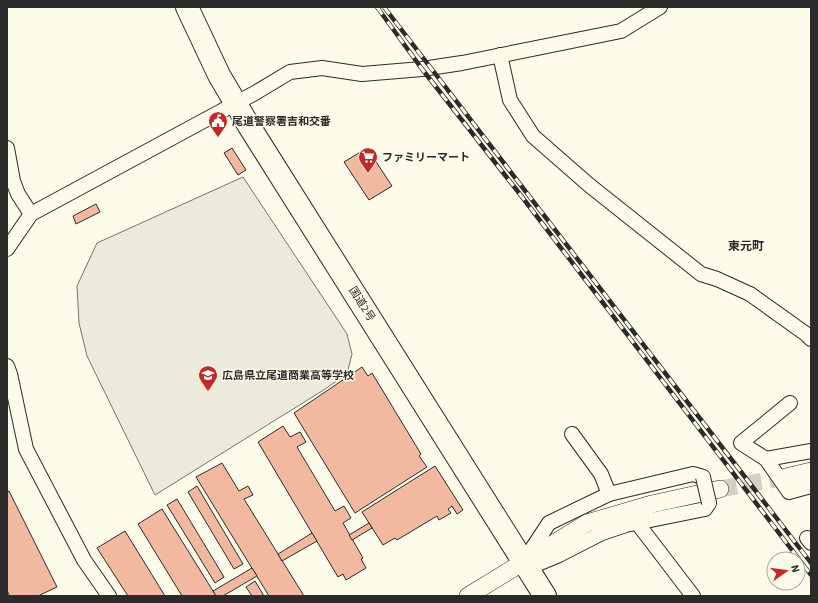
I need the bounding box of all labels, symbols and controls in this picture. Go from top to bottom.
public building icon: 尾道警察署吉和交番 [207,110,229,138]
place label: 尾道警察署吉和交番 [232,114,331,129]
supermarket icon: ファミリーマート [357,146,379,174]
place label: ファミリーマート [382,150,470,165]
district label: 東元町 [728,238,764,255]
street label: 国道2号 [345,284,379,324]
school or university icon: 広島県立尾道商業高等学校 [197,364,219,392]
place label: 広島県立尾道商業高等学校 [222,368,354,383]
north arrow [766,551,806,591]
text: N [787,563,803,574]

